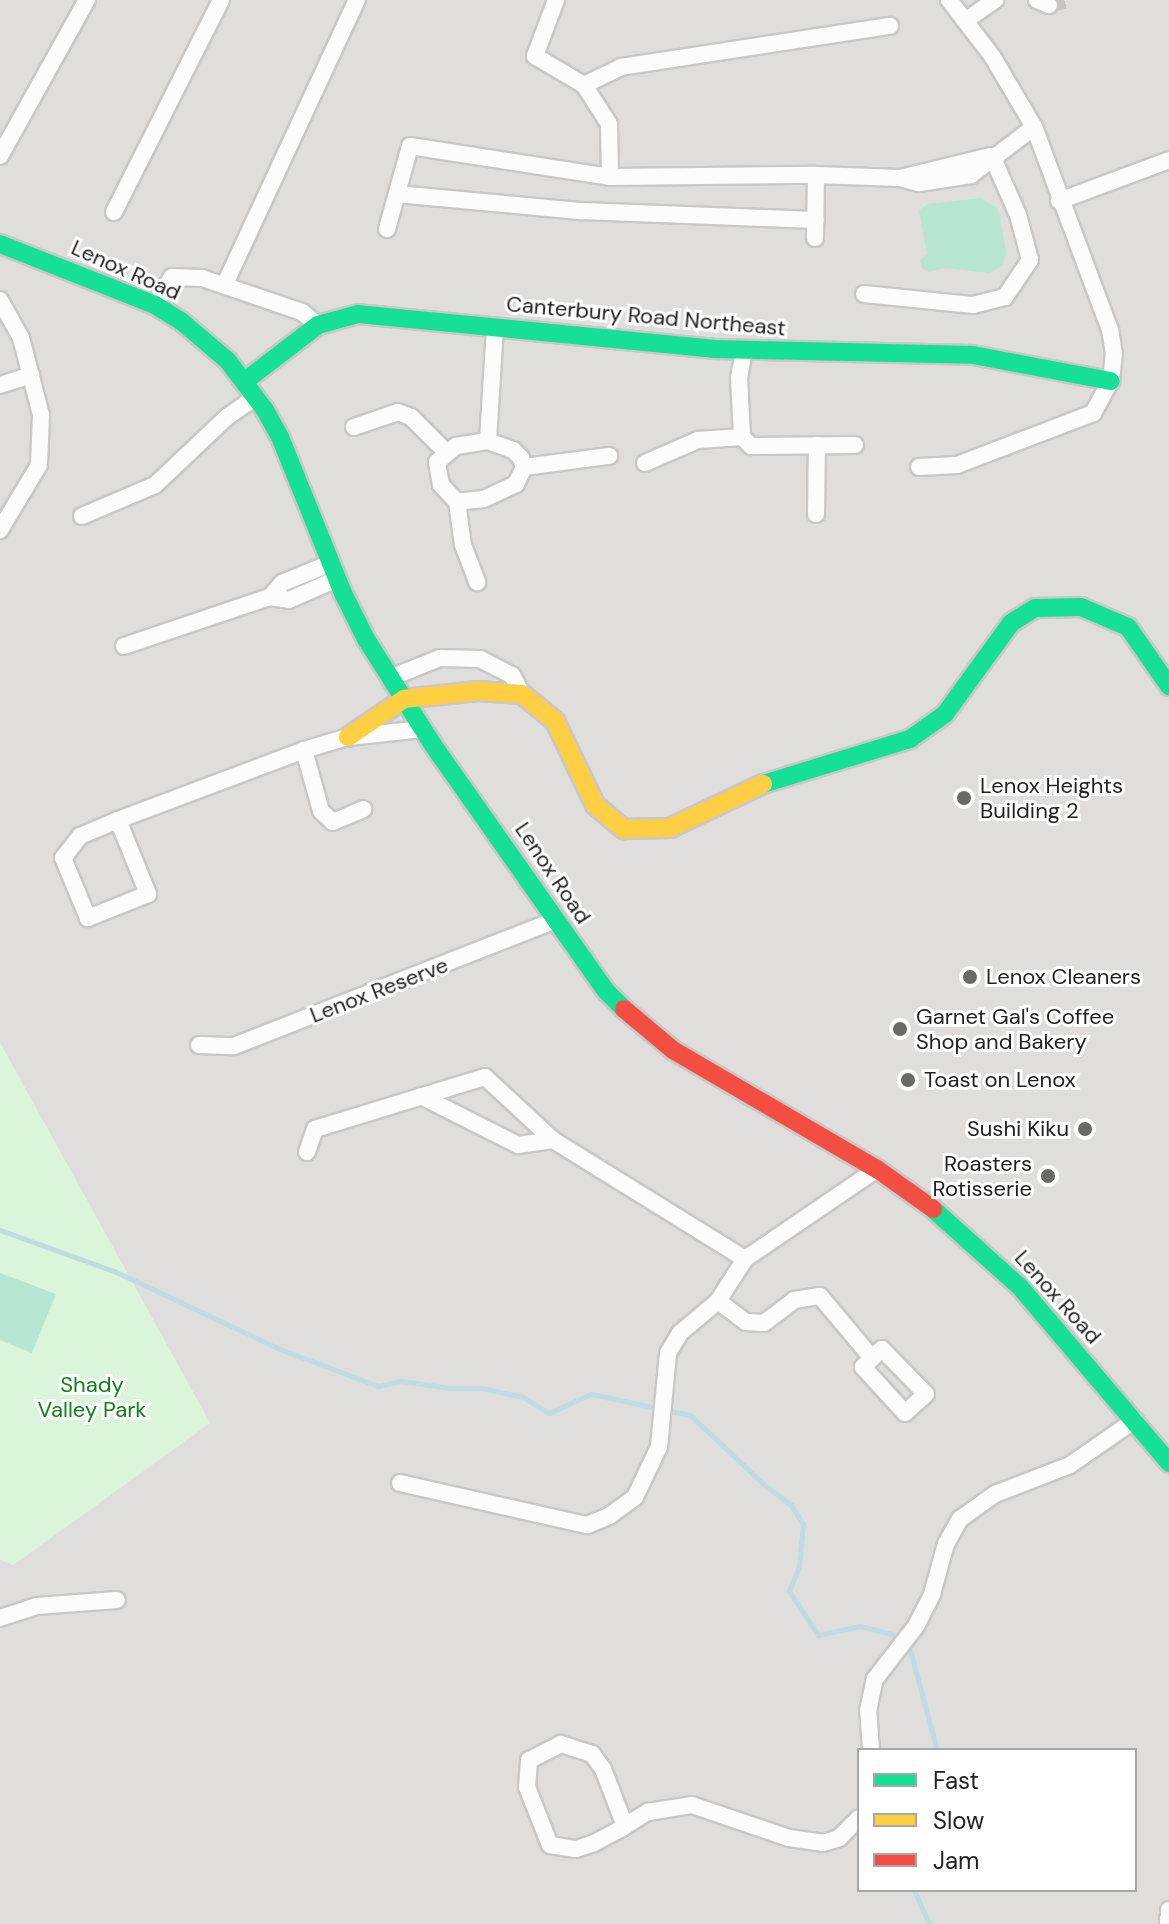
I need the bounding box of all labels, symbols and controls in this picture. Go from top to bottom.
street label: Lenox Road [67,234,185,306]
street label: Canterbury Road Northeast [505,291,787,341]
place label: Lenox Heights Building 2 [980,772,1123,824]
marker: Lenox Heights Building 2 [955,789,973,807]
street label: Lenox Road [509,817,597,929]
street label: Lenox Reserve [306,952,452,1028]
place label: Lenox Cleaners [986,964,1141,990]
marker: Lenox Cleaners [961,968,979,986]
place label: Garnet Gal's Coffee Shop and Bakery [916,1003,1114,1054]
marker: Garnet Gal's Coffee Shop and Bakery [891,1020,909,1038]
place label: Toast on Lenox [924,1067,1076,1093]
marker: Toast on Lenox [899,1071,917,1089]
place label: Sushi Kiku [967,1116,1069,1142]
marker: Sushi Kiku [1076,1120,1094,1138]
place label: Roasters Rotisserie [933,1150,1032,1202]
marker: Roasters Rotisserie [1039,1167,1057,1185]
street label: Lenox Road [1009,1245,1107,1349]
park label: Shady Valley Park [38,1371,146,1422]
legend [857,1748,1137,1892]
text: Fast [933,1765,979,1796]
text: Slow [933,1805,984,1836]
text: Jam [933,1845,979,1876]

